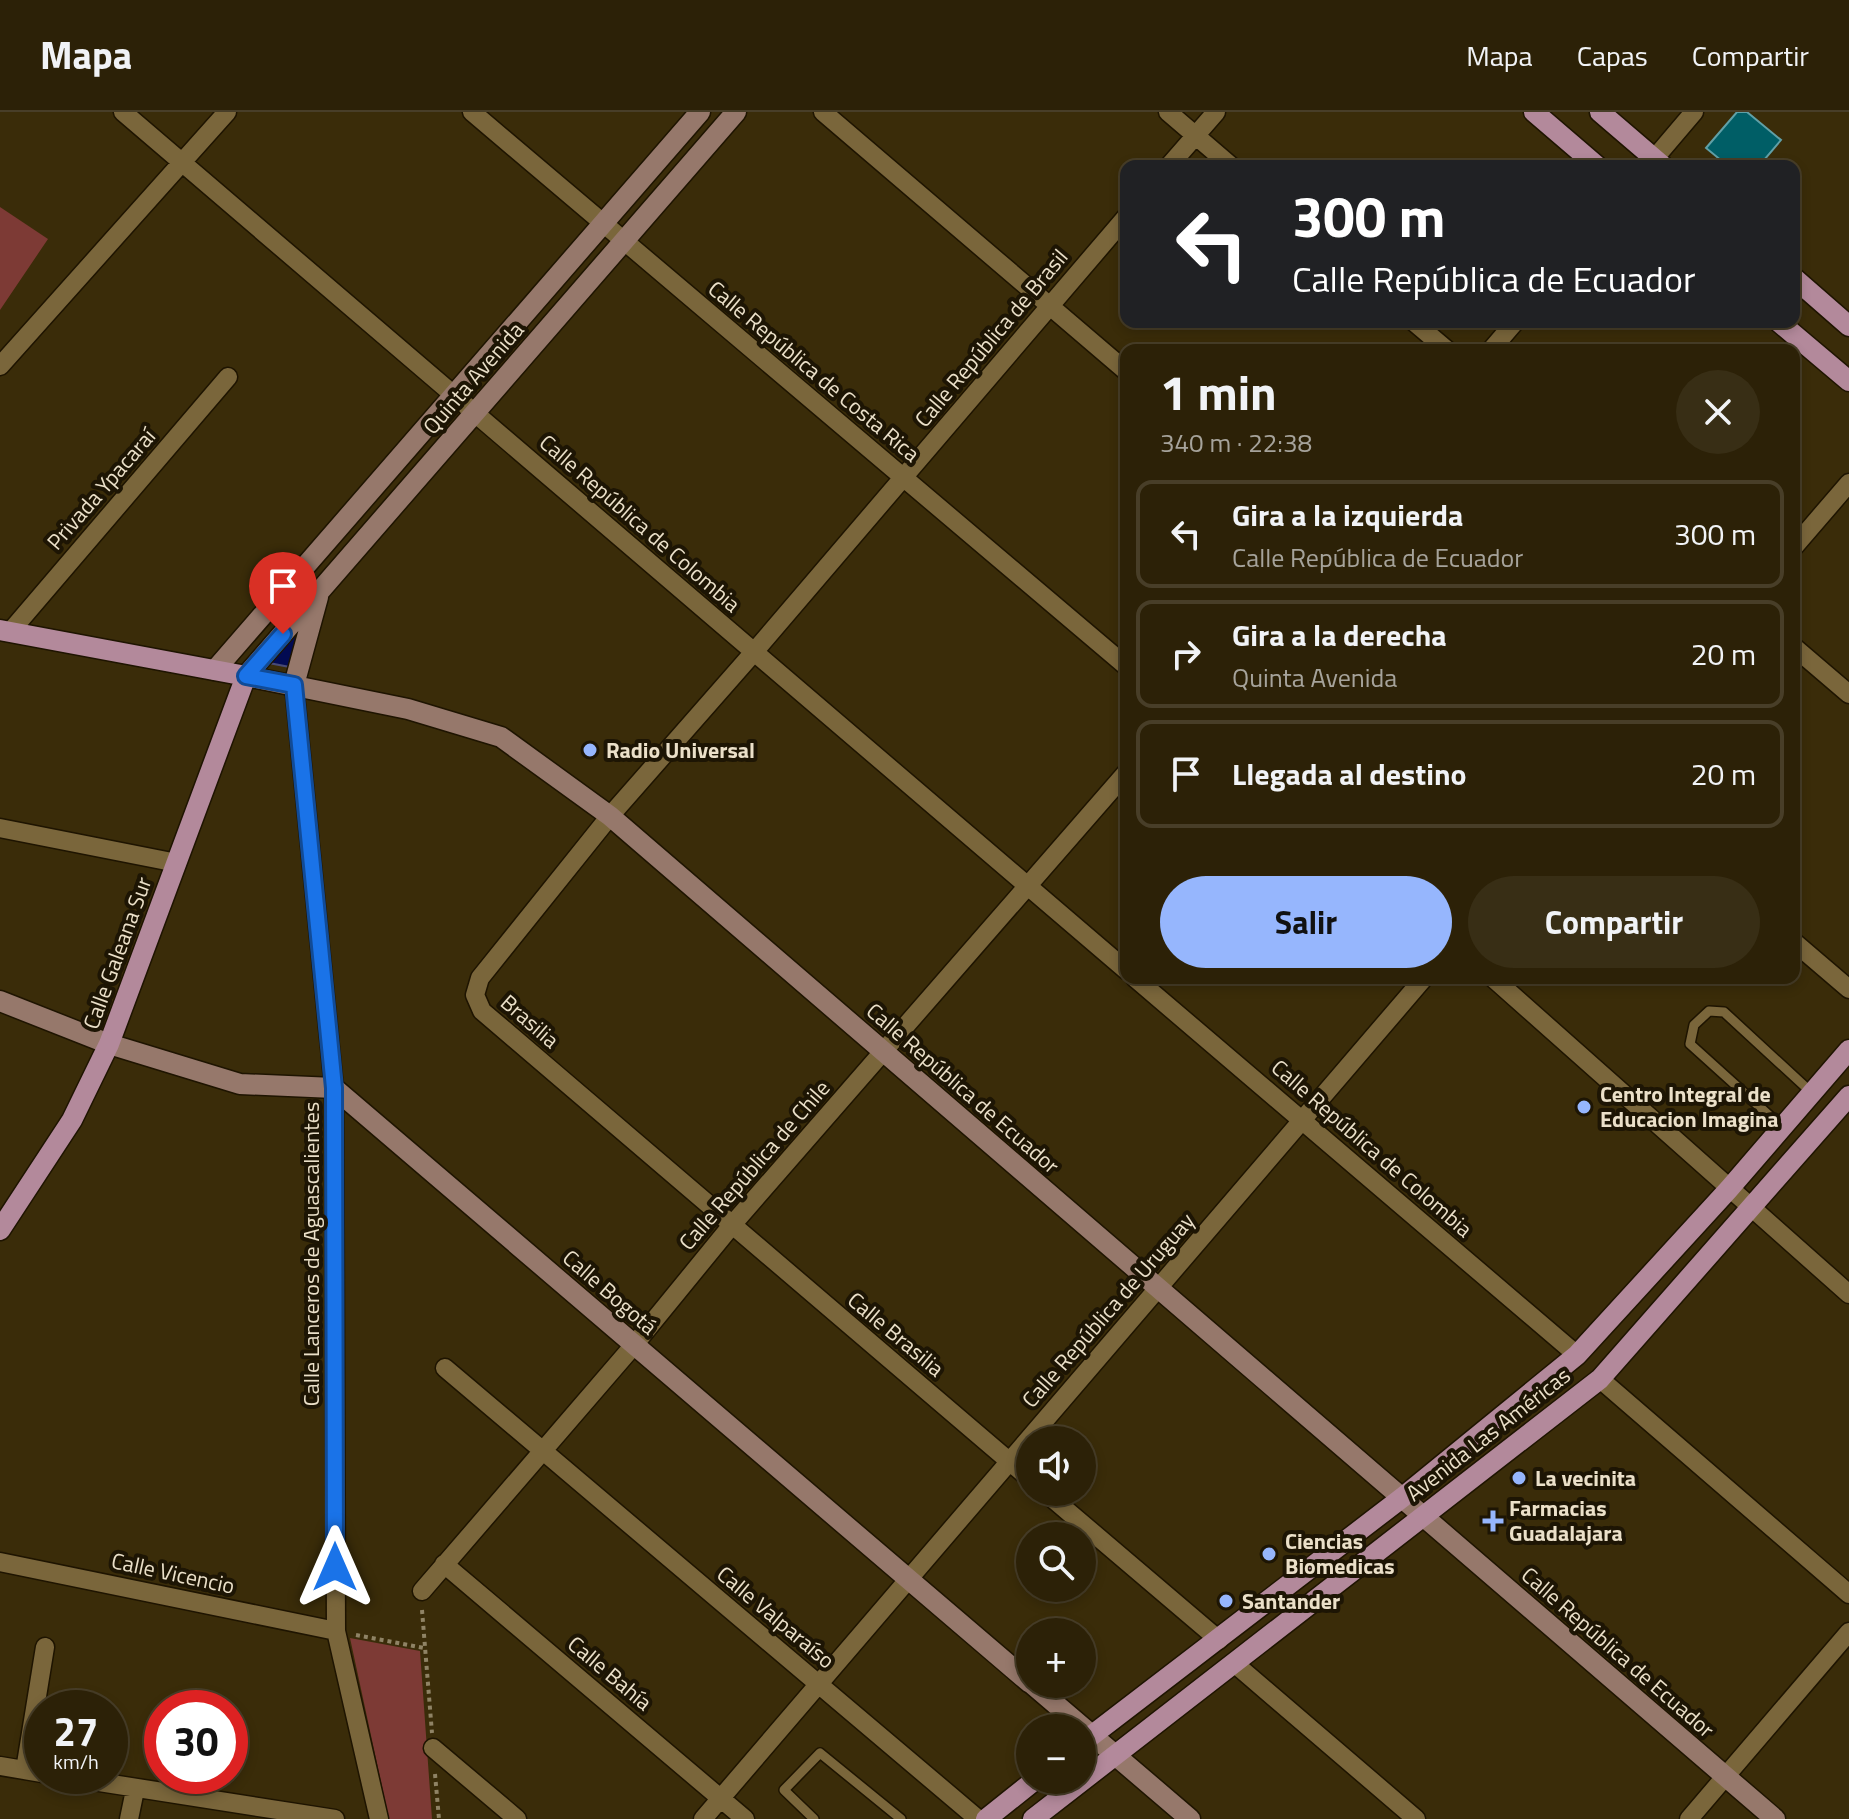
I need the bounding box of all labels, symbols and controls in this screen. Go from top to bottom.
text: Mapa [40,26,132,84]
text: Mapa [1466,34,1533,77]
text: Capas [1577,34,1648,77]
text: Compartir [1692,34,1809,77]
text: 300 m [1292,174,1445,259]
icon: left [1160,192,1264,296]
street label: Calle República de Brasil [906,241,1076,435]
text: Calle República de Ecuador [1292,251,1695,306]
street label: Calle República de Costa Rica [701,272,927,470]
street label: Quinta Avenida [414,314,532,442]
text: 1 min [1160,356,1277,429]
button: close [1676,370,1760,454]
street label: Privada Ypacaraí [38,419,165,557]
text: 340 m · 22:38 [1160,423,1312,462]
street label: Calle República de Colombia [532,426,748,620]
text: Gira a la izquierda [1232,492,1463,538]
text: 300 m [1674,511,1756,557]
icon: left [1164,512,1208,556]
text: Calle República de Ecuador [1232,538,1523,577]
pin [249,552,317,634]
icon: arrive [261,564,305,608]
text: Gira a la derecha [1232,612,1447,658]
text: 20 m [1691,631,1756,677]
icon: right [1164,632,1208,676]
text: Quinta Avenida [1232,658,1397,697]
place label: Radio Universal [606,733,755,767]
marker: Radio Universal [581,741,599,759]
text: Llegada al destino [1232,751,1466,797]
text: 20 m [1691,751,1756,797]
icon: arrive [1164,752,1208,796]
street label: Calle Galeana Sur [74,872,160,1034]
button: Salir [1160,876,1452,968]
button: Compartir [1468,876,1760,968]
street label: Brasilia [493,986,567,1056]
street label: Calle República de Ecuador [859,994,1067,1182]
street label: Calle República de Colombia [1264,1051,1480,1245]
street label: Calle República de Chile [670,1072,838,1258]
place label: Centro Integral de Educacion Imagina [1600,1077,1778,1136]
marker: Centro Integral de Educacion Imagina [1575,1098,1593,1116]
street label: Calle Lanceros de Aguascalientes [294,1102,328,1406]
street label: Calle República de Uruguay [1013,1204,1203,1415]
street label: Calle Bogotá [555,1241,665,1343]
street label: Calle Brasilia [840,1283,952,1385]
street label: Avenida Las Américas [1398,1359,1578,1509]
map controls [1016,1426,1096,1794]
button: sound [1016,1426,1096,1506]
place label: La vecinita [1535,1461,1636,1495]
marker: La vecinita [1510,1469,1528,1487]
place label: Farmacias Guadalajara [1509,1491,1623,1550]
marker: Farmacias Guadalajara [1484,1512,1502,1530]
button: search [1016,1522,1096,1602]
place label: Ciencias Biomedicas [1285,1524,1395,1583]
position arrow [293,1525,377,1609]
street label: Calle Vicencio [108,1543,238,1603]
marker: Ciencias Biomedicas [1260,1545,1278,1563]
street label: Calle Valparaíso [709,1557,843,1677]
street label: Calle República de Ecuador [1514,1558,1722,1746]
place label: Santander [1242,1584,1340,1618]
marker: Santander [1217,1592,1235,1610]
button: + [1016,1618,1096,1698]
street label: Calle Bahía [560,1627,660,1719]
speed limit sign: 30 [144,1690,248,1794]
text: 27 [54,1701,98,1762]
button: − [1016,1714,1096,1794]
text: km/h [53,1746,99,1777]

